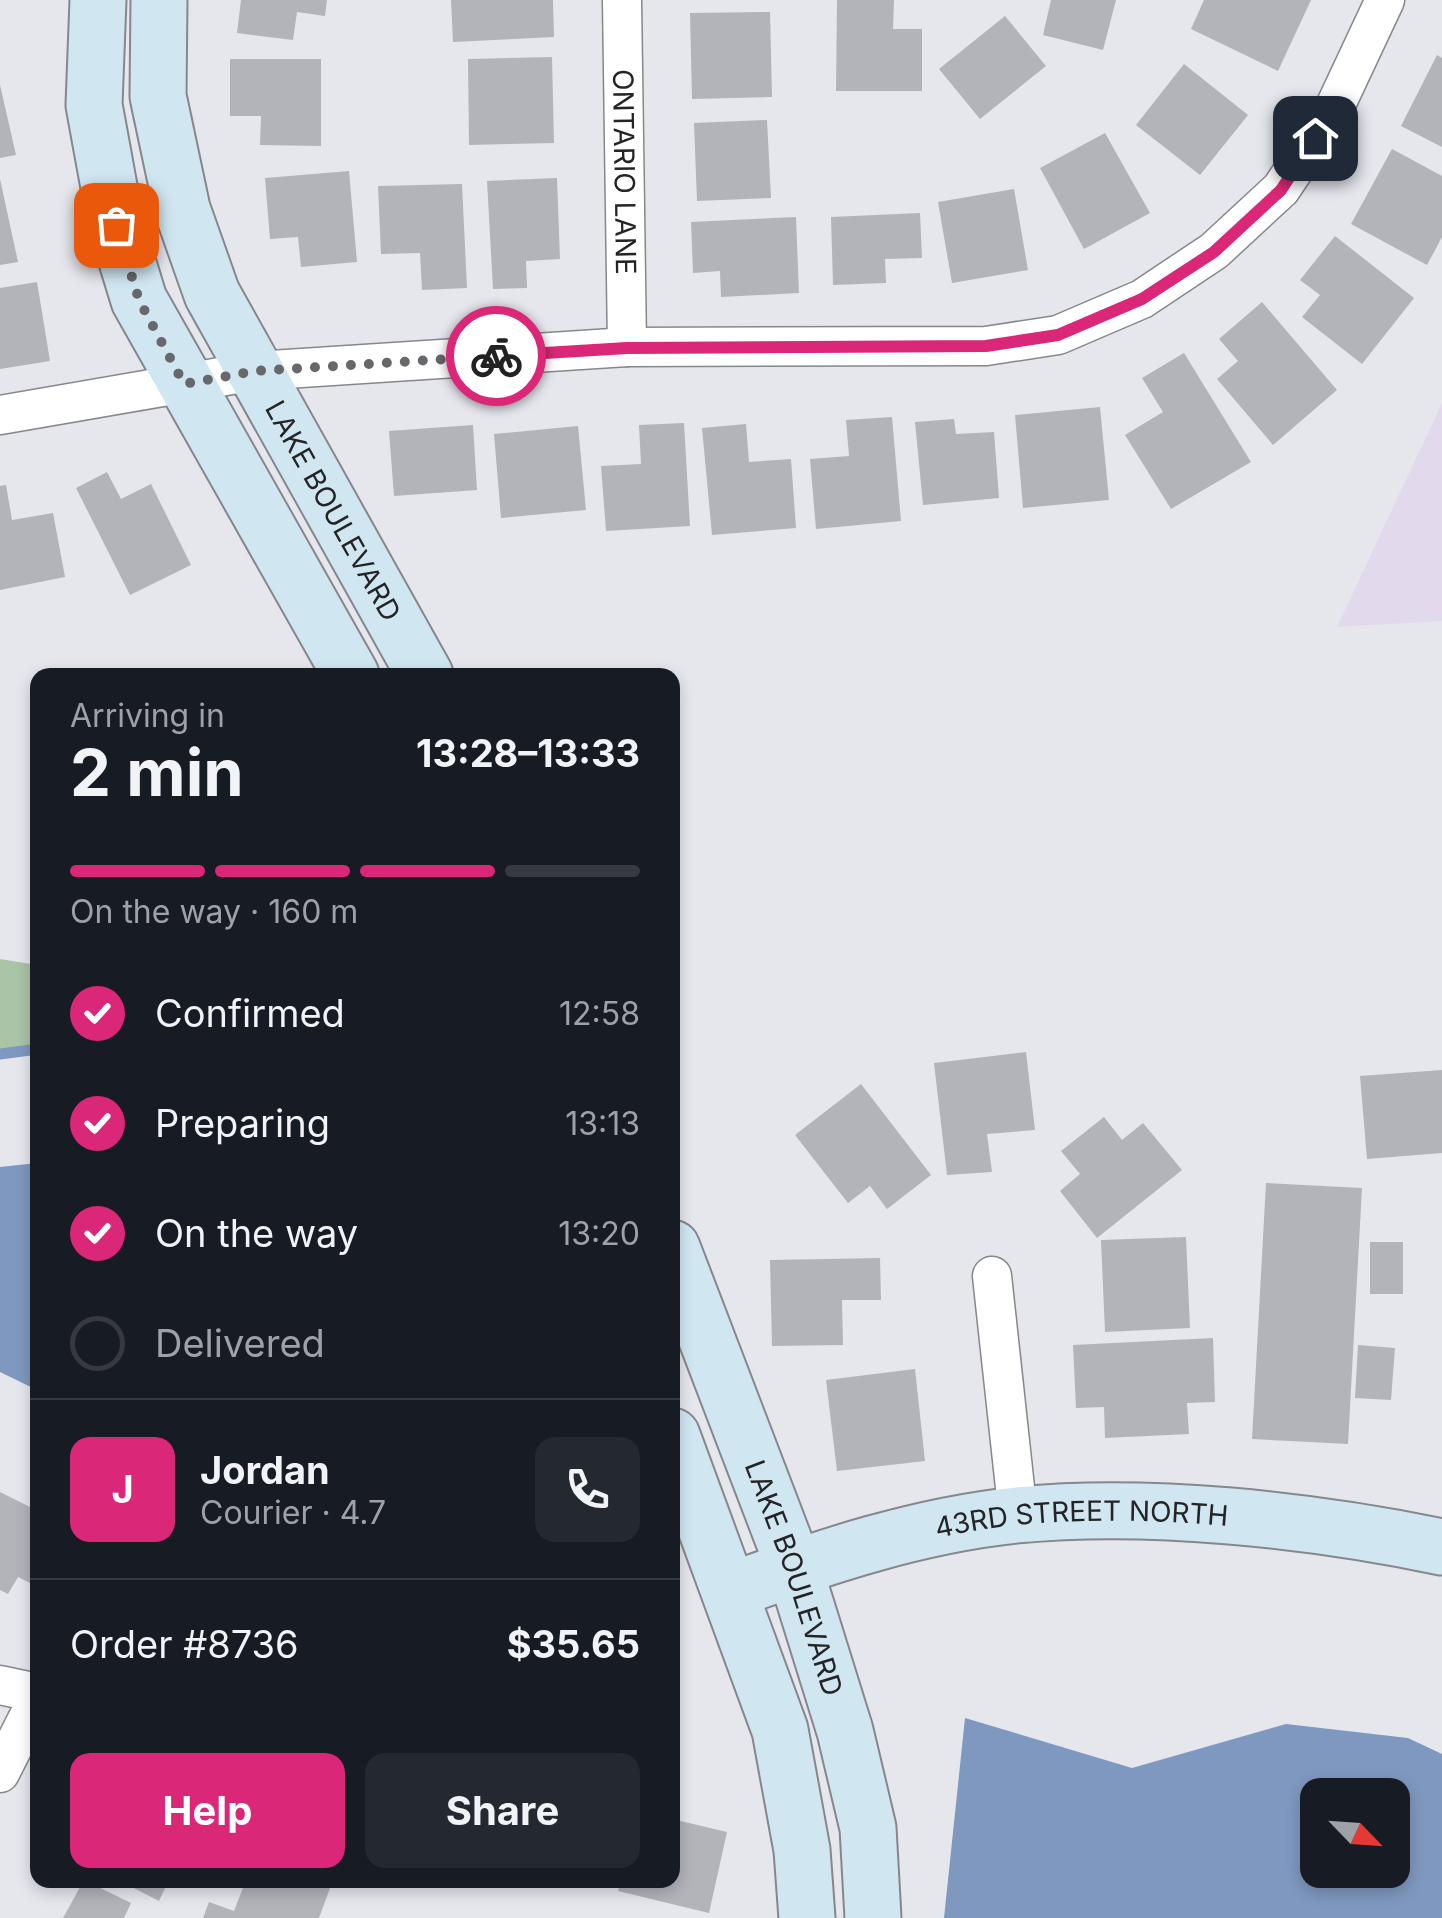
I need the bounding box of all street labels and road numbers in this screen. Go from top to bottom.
street label: ONTARIO LANE [606,69,643,275]
street label: LAKE BOULEVARD [258,395,408,627]
street label: LAKE BOULEVARD [738,1455,850,1700]
street label: 43RD STREET NORTH [932,1494,1230,1545]

